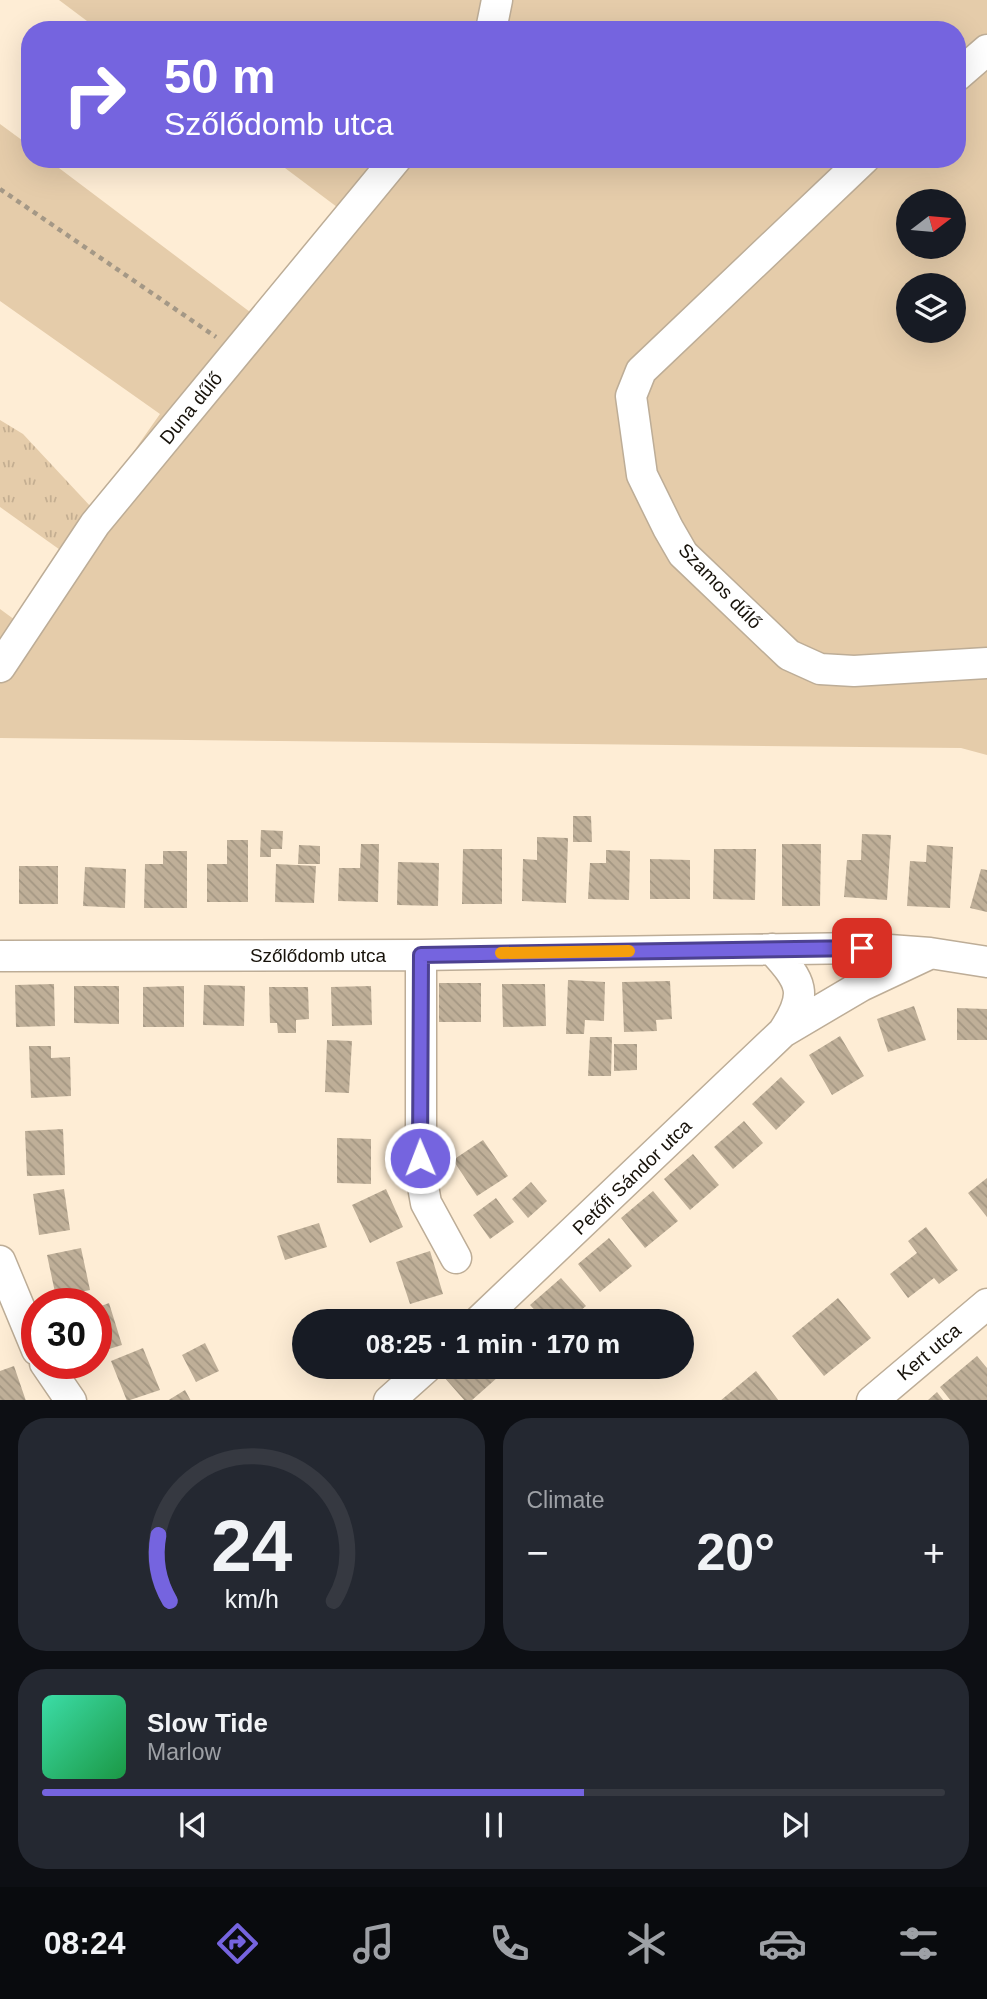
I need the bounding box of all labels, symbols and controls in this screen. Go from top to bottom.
icon: right [49,49,140,140]
text: 50 m [164,49,276,103]
text: Szőlődomb utca [164,106,393,142]
north arrow [896,189,966,259]
map controls [896,189,966,343]
button: layers [896,273,966,343]
street label: Duna dűlő [156,368,226,448]
street label: Szamos dűlő [674,539,766,633]
pin [832,918,892,978]
icon: arrive [843,929,881,967]
street label: Szőlődomb utca [250,945,387,966]
street label: Petőfi Sándor utca [568,1115,696,1239]
position arrow [383,1121,457,1195]
speed limit sign: 30 [21,1288,112,1379]
street label: Kert utca [893,1319,965,1384]
text: 08:25 · 1 min · 170 m [366,1329,620,1359]
text: Climate [527,1487,604,1513]
text: 24 [211,1505,292,1586]
text: 20° [696,1523,775,1581]
text: − [527,1532,549,1574]
text: + [923,1532,945,1574]
text: km/h [224,1584,278,1612]
text: Slow Tide [147,1708,268,1738]
text: Marlow [147,1739,221,1765]
icon: previous [174,1806,212,1844]
icon: pause [475,1806,513,1844]
icon: next [776,1806,814,1844]
icon: directions [213,1919,262,1968]
icon: music [349,1919,398,1968]
icon: phone [485,1919,534,1968]
icon: climate [622,1919,671,1968]
icon: car [758,1919,807,1968]
icon: filters [894,1919,943,1968]
text: 08:24 [44,1925,125,1961]

